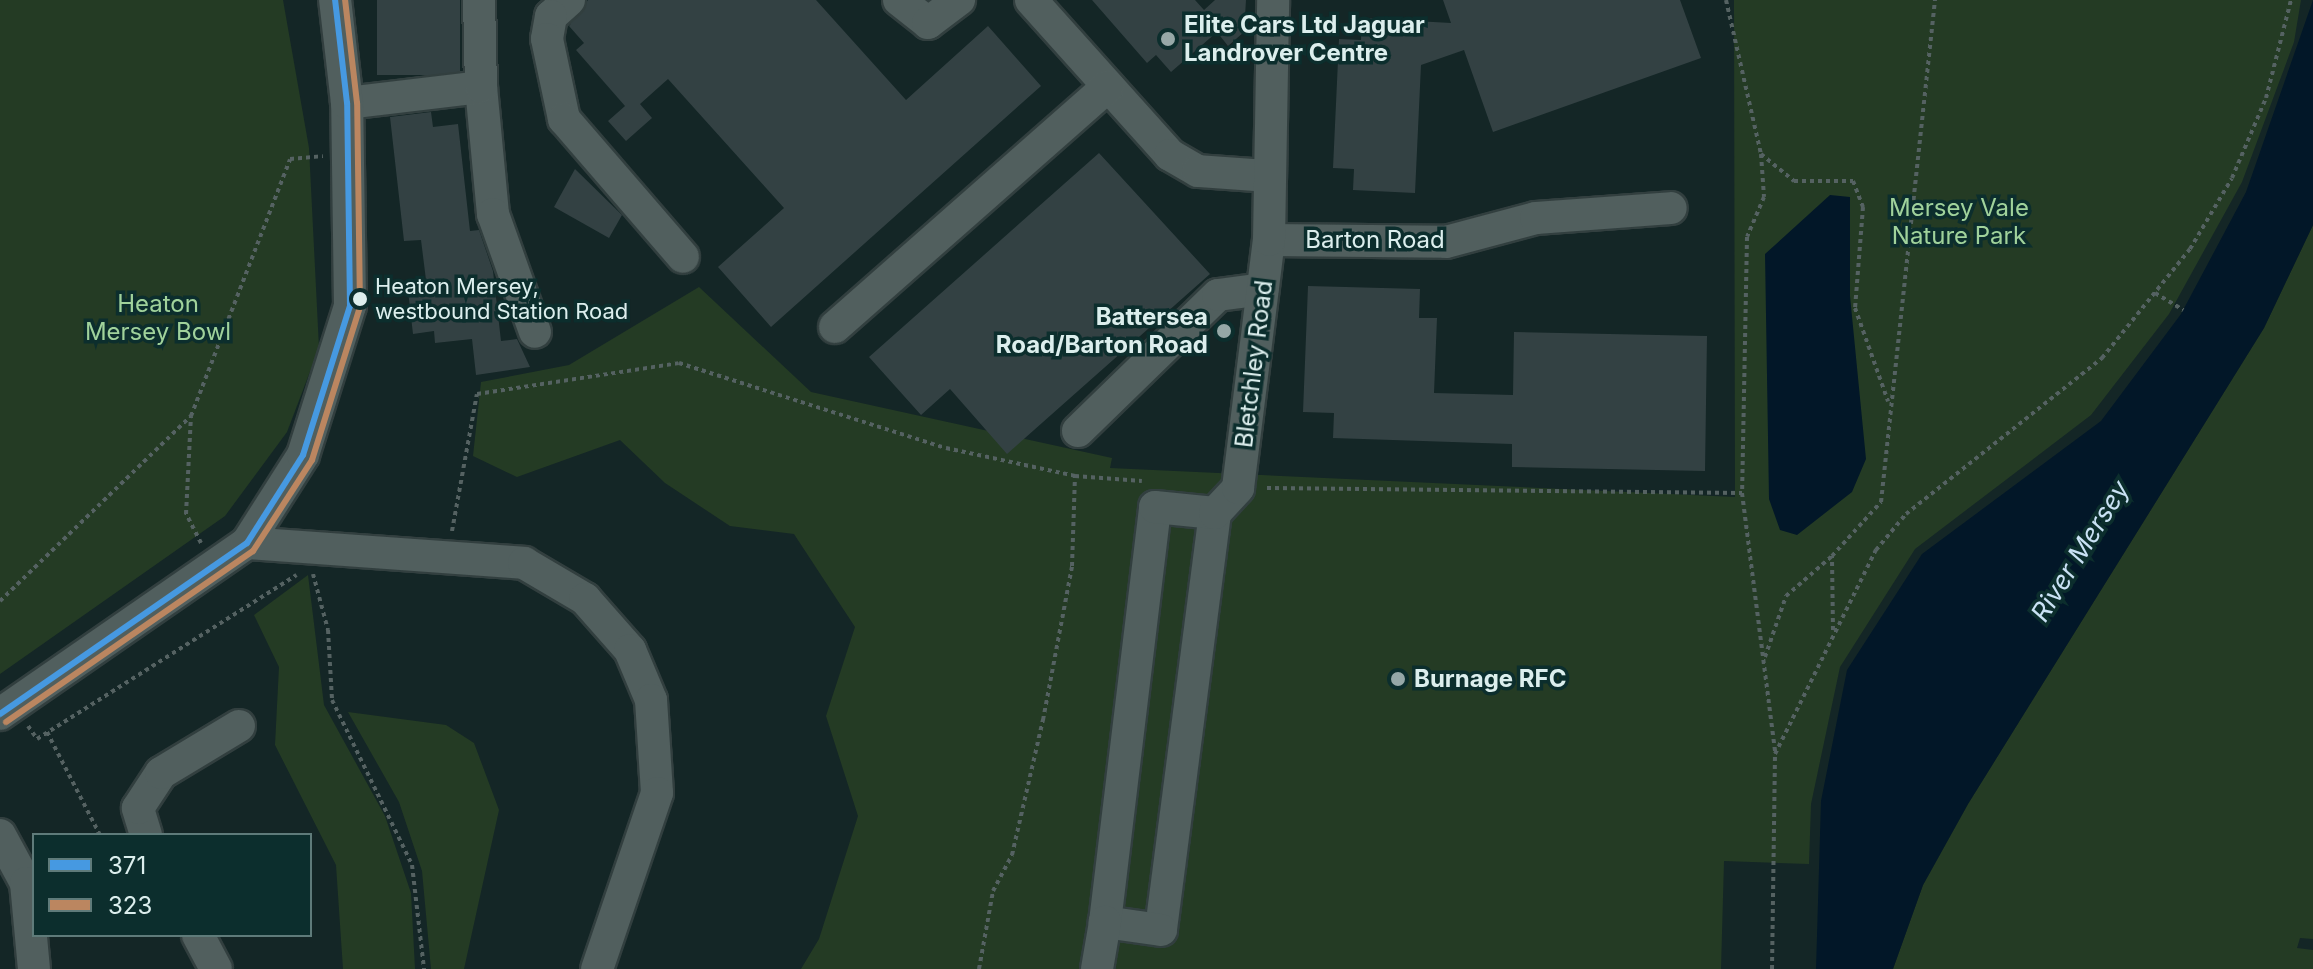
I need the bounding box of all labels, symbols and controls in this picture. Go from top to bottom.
place label: Elite Cars Ltd Jaguar Landrover Centre [1184,11,1425,67]
marker: Elite Cars Ltd Jaguar Landrover Centre [1159,30,1177,48]
park label: Mersey Vale Nature Park [1889,194,2029,250]
street label: Barton Road [1305,226,1445,254]
place label: Heaton Mersey, westbound Station Road [375,273,628,324]
street label: Bletchley Road [1229,279,1279,449]
park label: Heaton Mersey Bowl [85,290,231,346]
marker: Heaton Mersey, westbound Station Road [352,291,368,307]
place label: Battersea Road/Barton Road [996,303,1208,359]
marker: Battersea Road/Barton Road [1215,322,1233,340]
water label: River Mersey [2024,475,2136,627]
place label: Burnage RFC [1414,665,1566,693]
marker: Burnage RFC [1389,670,1407,688]
legend [32,833,312,937]
text: 371 [108,851,146,880]
text: 323 [108,891,152,920]

